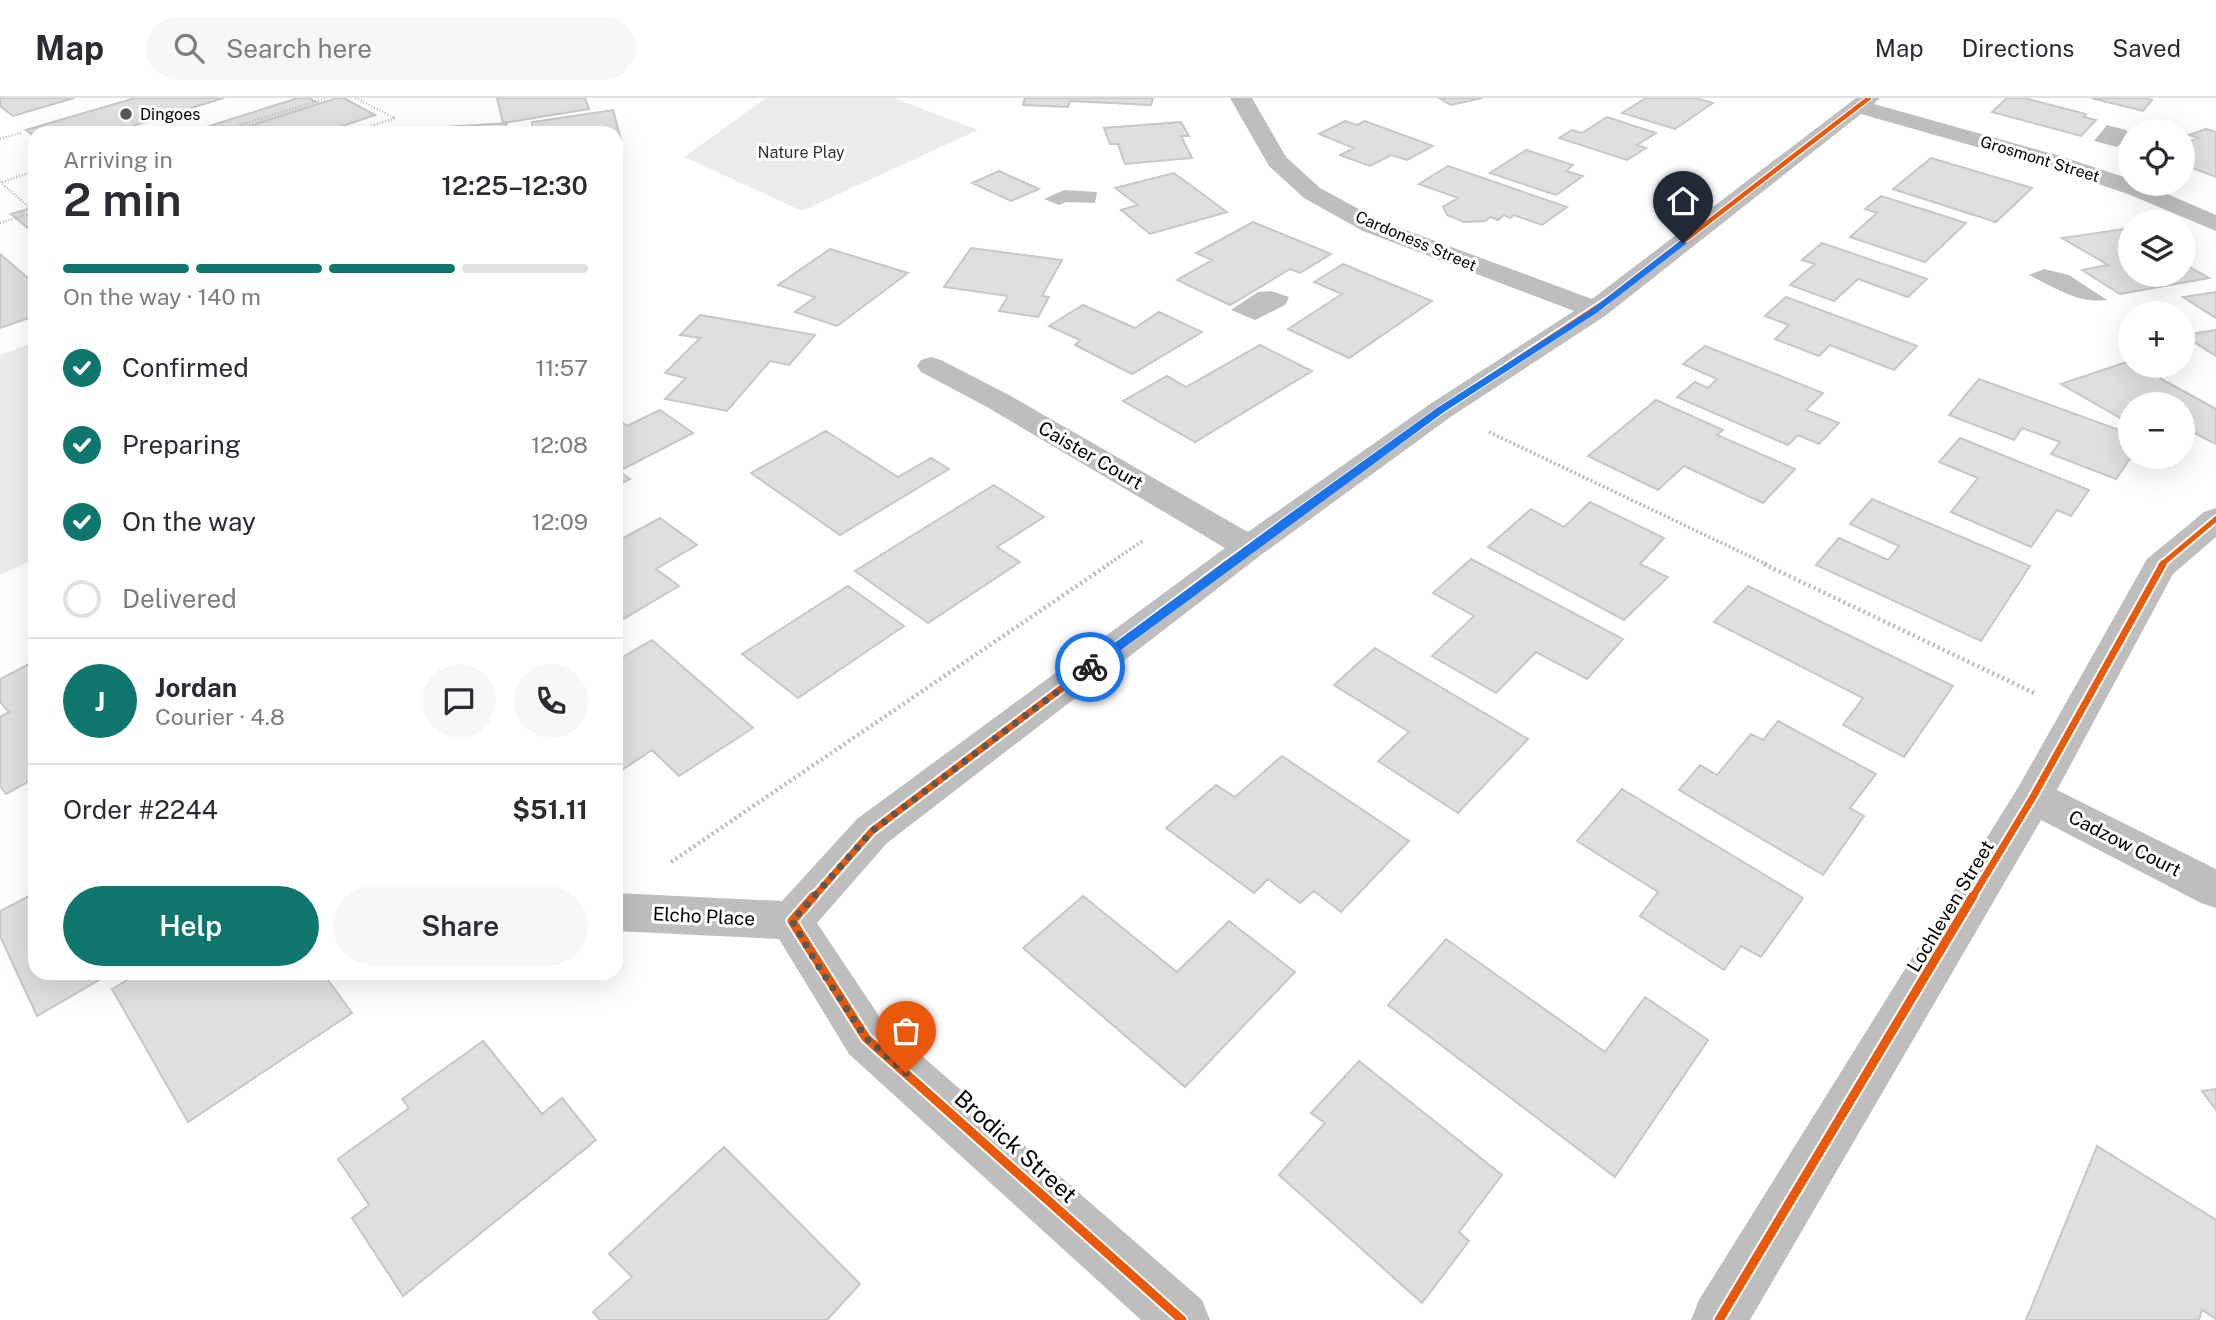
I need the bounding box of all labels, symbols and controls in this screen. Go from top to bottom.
search box [146,17,636,80]
text: Map [35,29,104,67]
icon: search [170,29,208,67]
text: Search here [226,33,372,64]
text: Map [1875,34,1924,62]
text: Directions [1962,34,2074,62]
text: Saved [2112,34,2181,62]
place label: Dingoes [140,105,200,124]
marker: Dingoes [118,106,134,122]
map controls [2118,119,2195,469]
button: locate [2118,119,2195,196]
street label: Grosmont Street [1978,132,2102,186]
park label: Nature Play [757,143,845,162]
text: Arriving in [63,146,173,173]
text: 12:25–12:30 [441,170,588,201]
pin [1653,171,1713,243]
text: 2 min [63,172,182,226]
icon: home [1664,182,1702,220]
street label: Cardoness Street [1353,207,1479,275]
button: layers [2118,210,2195,287]
text: On the way · 140 m [63,283,261,310]
button: + [2118,301,2195,378]
icon: check [63,349,101,387]
text: Confirmed [122,352,249,383]
text: 11:57 [536,354,588,381]
button: − [2118,392,2195,469]
street label: Caister Court [1035,416,1147,494]
icon: check [63,426,101,464]
text: Preparing [122,429,241,460]
text: 12:08 [531,431,588,458]
icon: check [63,503,101,541]
text: On the way [122,506,256,537]
text: 12:09 [531,508,588,535]
text: Delivered [122,583,237,614]
courier [1055,632,1125,702]
icon: bike [1071,648,1109,686]
button: chat [422,664,496,738]
button: phone [514,664,588,738]
text: Jordan [155,672,237,703]
text: J [95,686,105,717]
text: Courier · 4.8 [155,703,285,730]
text: Order #2244 [63,794,218,825]
text: $51.11 [512,794,588,825]
street label: Cadzow Court [2065,805,2185,881]
street label: Lochleven Street [1902,836,1998,976]
button: Help [63,886,319,966]
button: Share [333,886,588,966]
street label: Elcho Place [652,902,756,930]
pin [876,1001,936,1073]
icon: bag [887,1012,925,1050]
street label: Brodick Street [949,1084,1083,1208]

